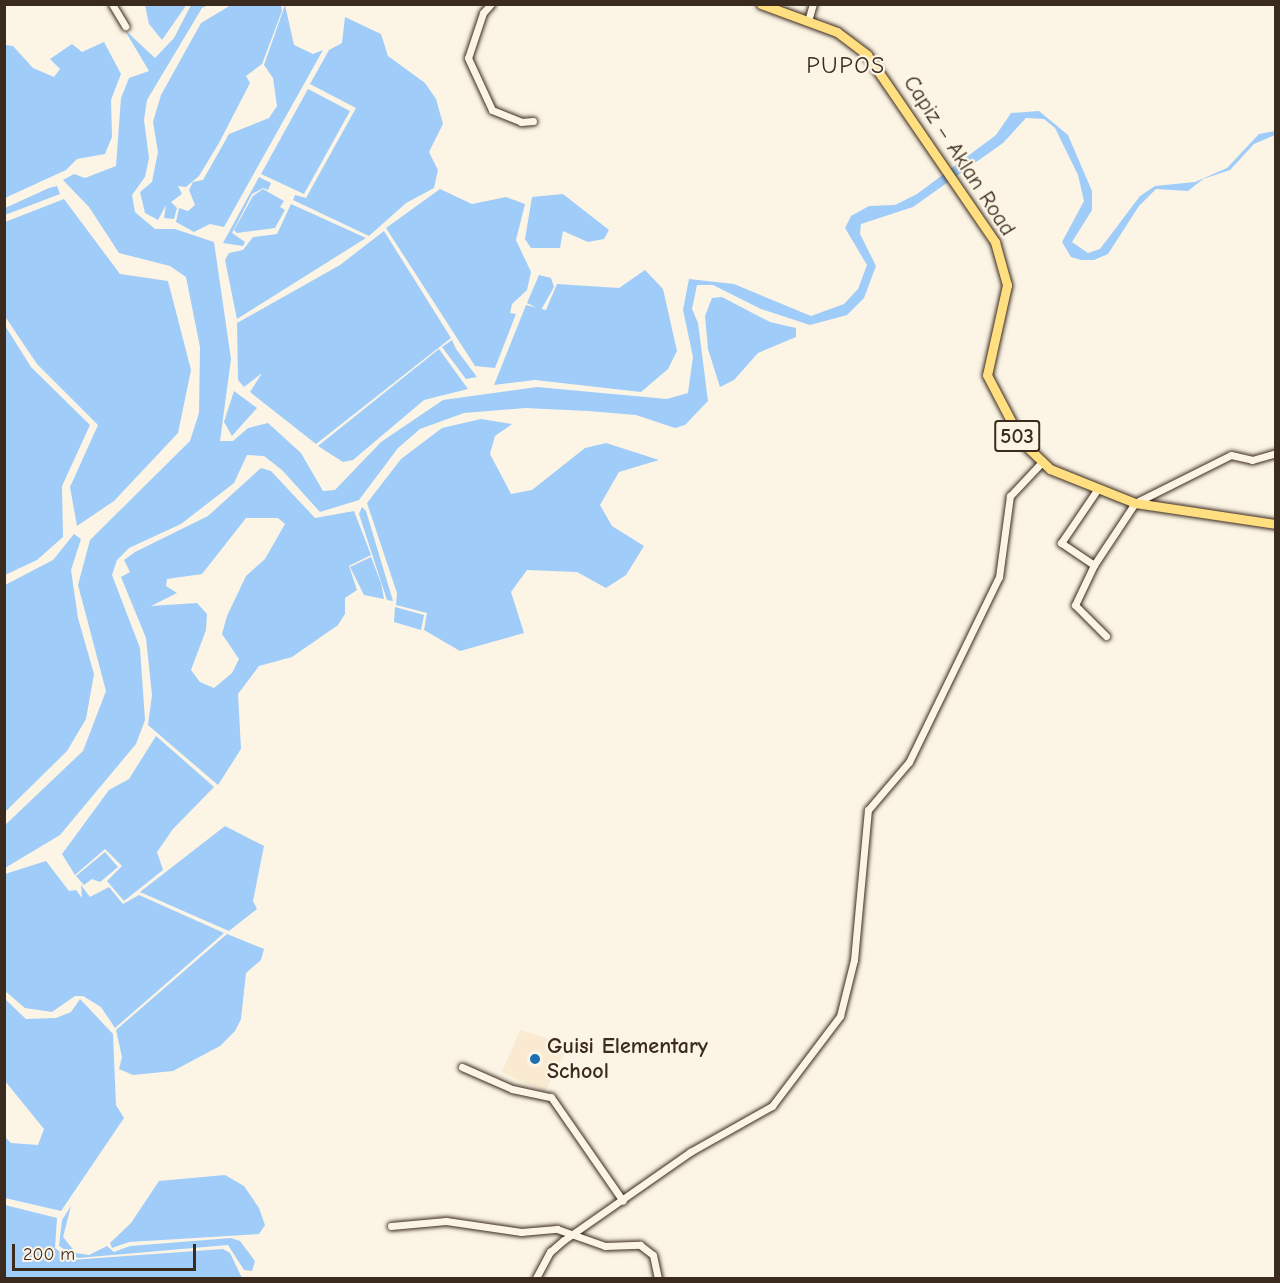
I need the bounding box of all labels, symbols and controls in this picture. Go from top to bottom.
district label: PUPOS [806,52,886,80]
street label: Capiz – Aklan Road [897,71,1021,241]
road number: 503 [993,418,1041,454]
place label: Guisi Elementary School [547,1033,708,1084]
marker: Guisi Elementary School [528,1052,542,1066]
scale bar [15,1232,200,1270]
text: 200 m [23,1244,75,1265]

